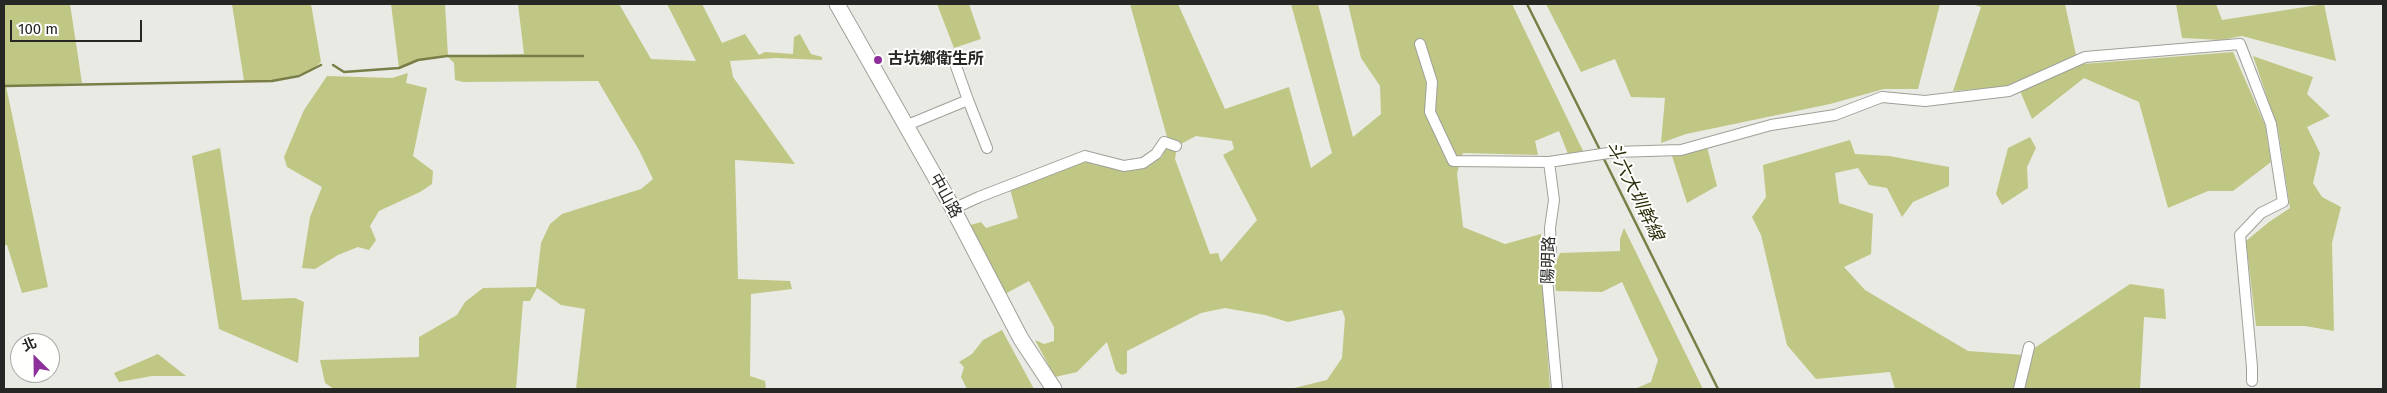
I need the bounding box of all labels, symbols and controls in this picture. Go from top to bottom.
scale bar [12,10,145,42]
text: 100 m [18,20,58,38]
place label: 古坑鄉衛生所 [888,50,984,70]
marker: 古坑鄉衛生所 [872,54,884,66]
water label: 斗六大圳幹線 [1601,138,1667,244]
street label: 中山路 [925,170,965,222]
street label: 陽明路 [1539,236,1559,284]
north arrow [10,333,60,383]
text: 北 [20,334,39,355]

